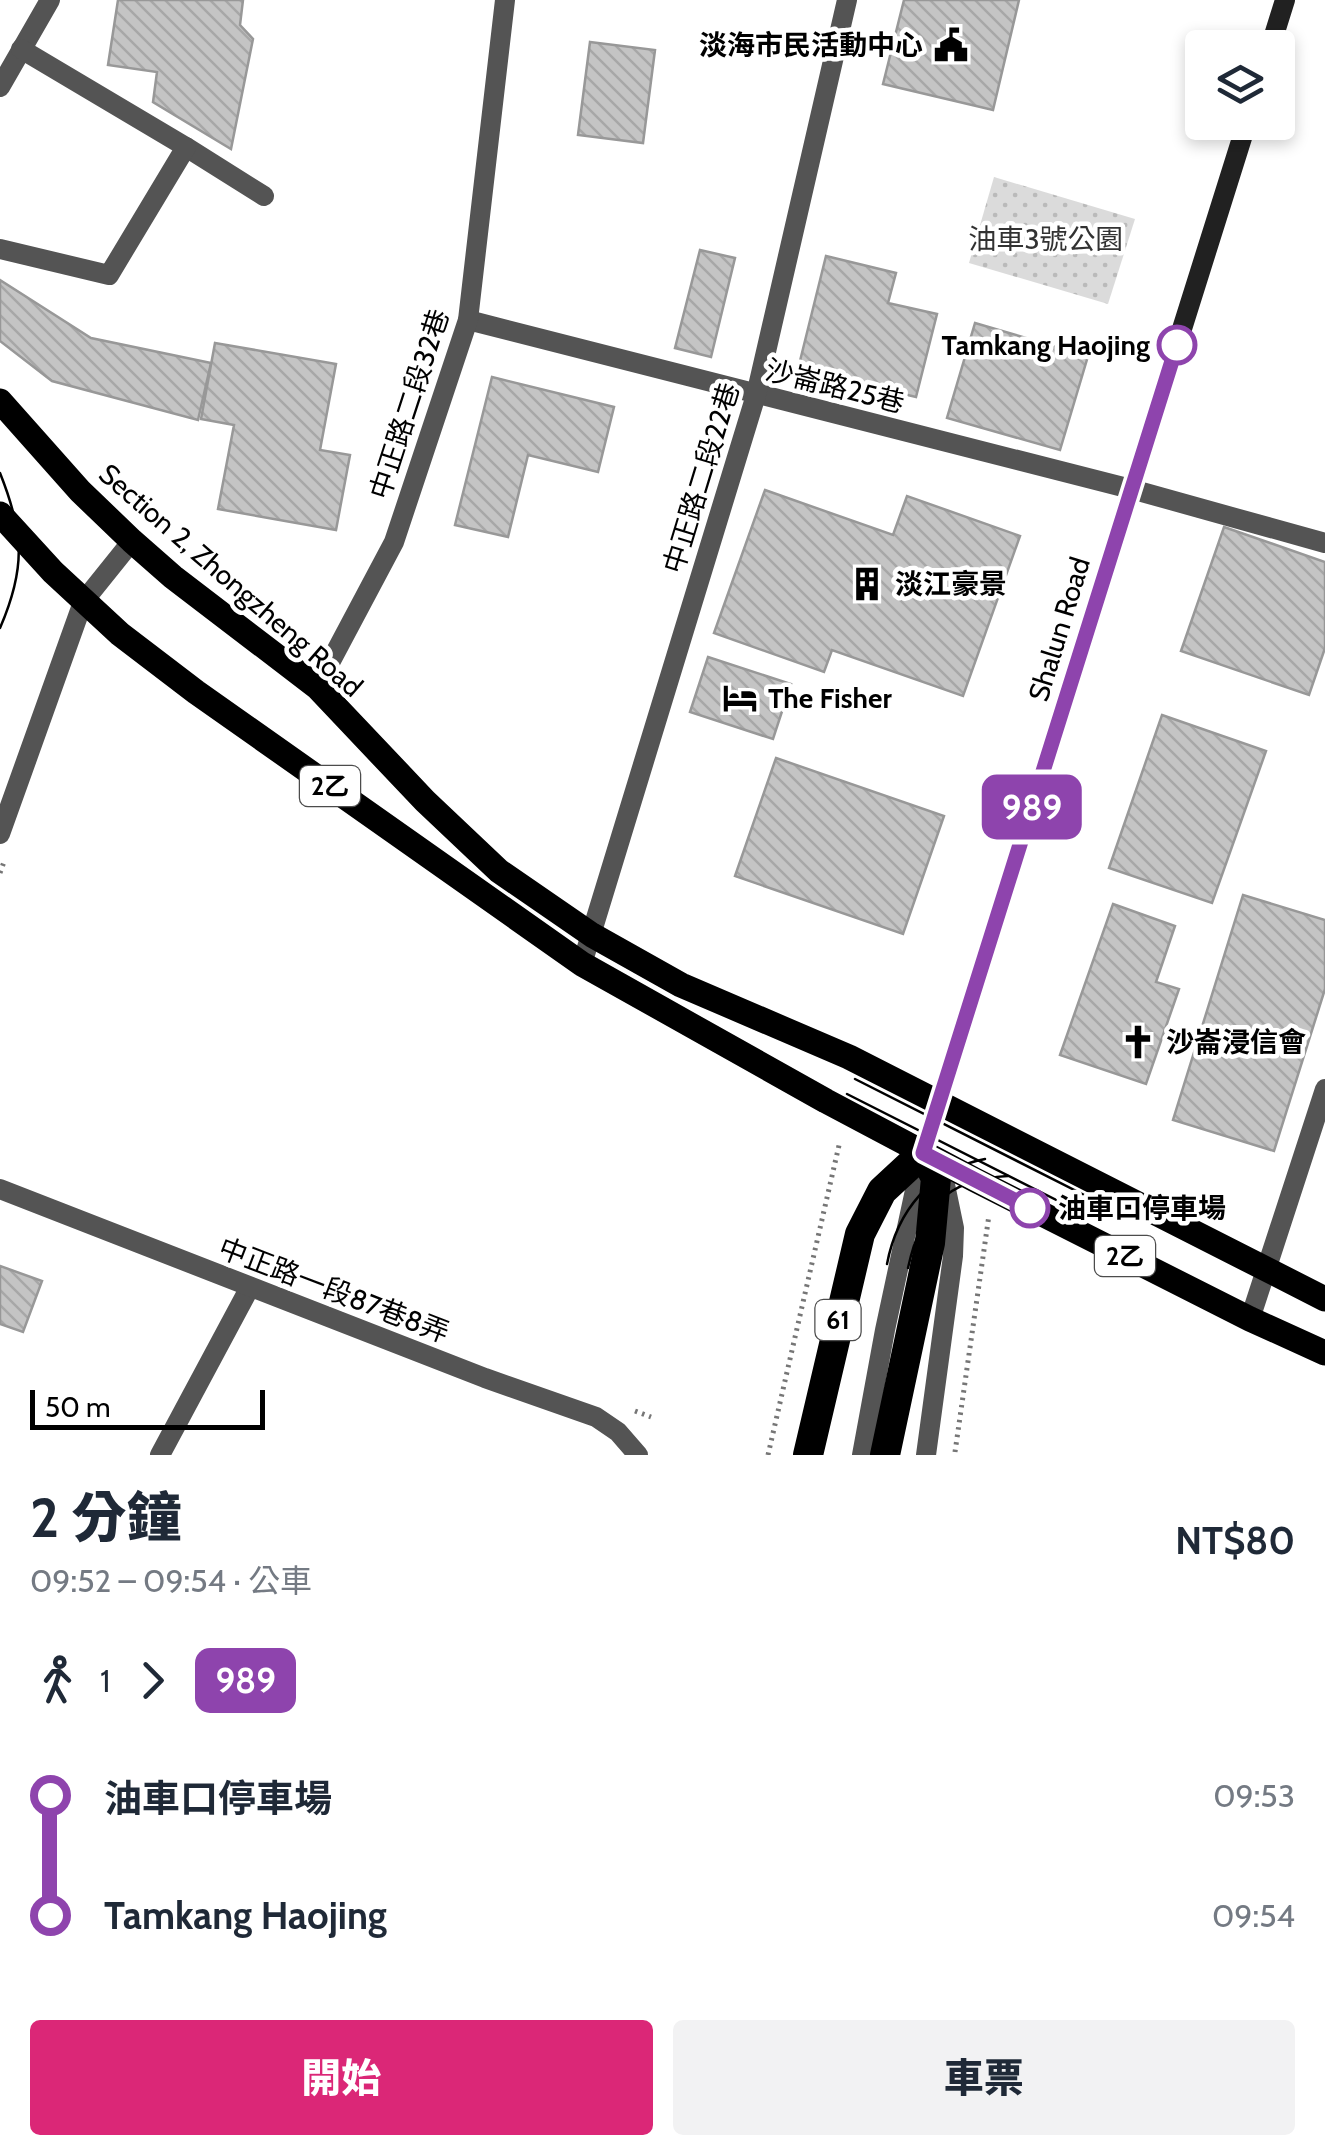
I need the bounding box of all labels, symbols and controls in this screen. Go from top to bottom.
public building icon: 淡海市民活動中心 [932,26,970,64]
place label: 淡海市民活動中心 [699,28,923,62]
map controls [1185,30,1295,140]
button: layers [1185,30,1295,140]
park label: 油車3號公園 [968,222,1124,256]
street label: 中正路二段32巷 [362,305,456,503]
marker: Tamkang Haojing [1158,326,1196,364]
place label: Tamkang Haojing [942,328,1150,362]
street label: 沙崙路25巷 [762,352,908,420]
street label: 中正路二段22巷 [656,379,746,577]
street label: Section 2, Zhongzheng Road [92,456,370,704]
street label: Shalun Road [1021,553,1097,705]
building icon: 淡江豪景 [848,565,886,603]
place label: 淡江豪景 [895,567,1007,601]
hotel icon: The Fisher [721,679,759,717]
place label: The Fisher [768,681,892,715]
road number: 2乙 [300,766,360,806]
line badge: 989 [974,774,1090,840]
text: 989 [1002,786,1062,829]
church icon: 沙崙浸信會 [1119,1023,1157,1061]
place label: 沙崙浸信會 [1166,1025,1306,1059]
marker: 油車口停車場 [1011,1189,1049,1227]
place label: 油車口停車場 [1058,1191,1226,1225]
street label: 中正路一段87巷8弄 [214,1230,454,1350]
road number: 2乙 [1095,1236,1155,1276]
road number: 61 [816,1300,860,1340]
scale bar [30,1385,265,1430]
text: 50 m [45,1390,111,1424]
text: 2 分鐘 [30,1484,181,1551]
text: NT$80 [1175,1517,1295,1564]
text: 09:52 – 09:54 · 公車 [30,1561,312,1600]
icon: walk [30,1653,85,1708]
icon: forward [125,1653,180,1708]
text: 989 [215,1659,276,1702]
text: 1 [100,1661,110,1700]
text: 油車口停車場 [104,1775,332,1822]
text: 09:53 [1213,1776,1295,1815]
text: Tamkang Haojing [104,1892,387,1939]
text: 09:54 [1212,1896,1295,1935]
button: 開始 [30,2020,653,2135]
button: 車票 [673,2020,1295,2135]

